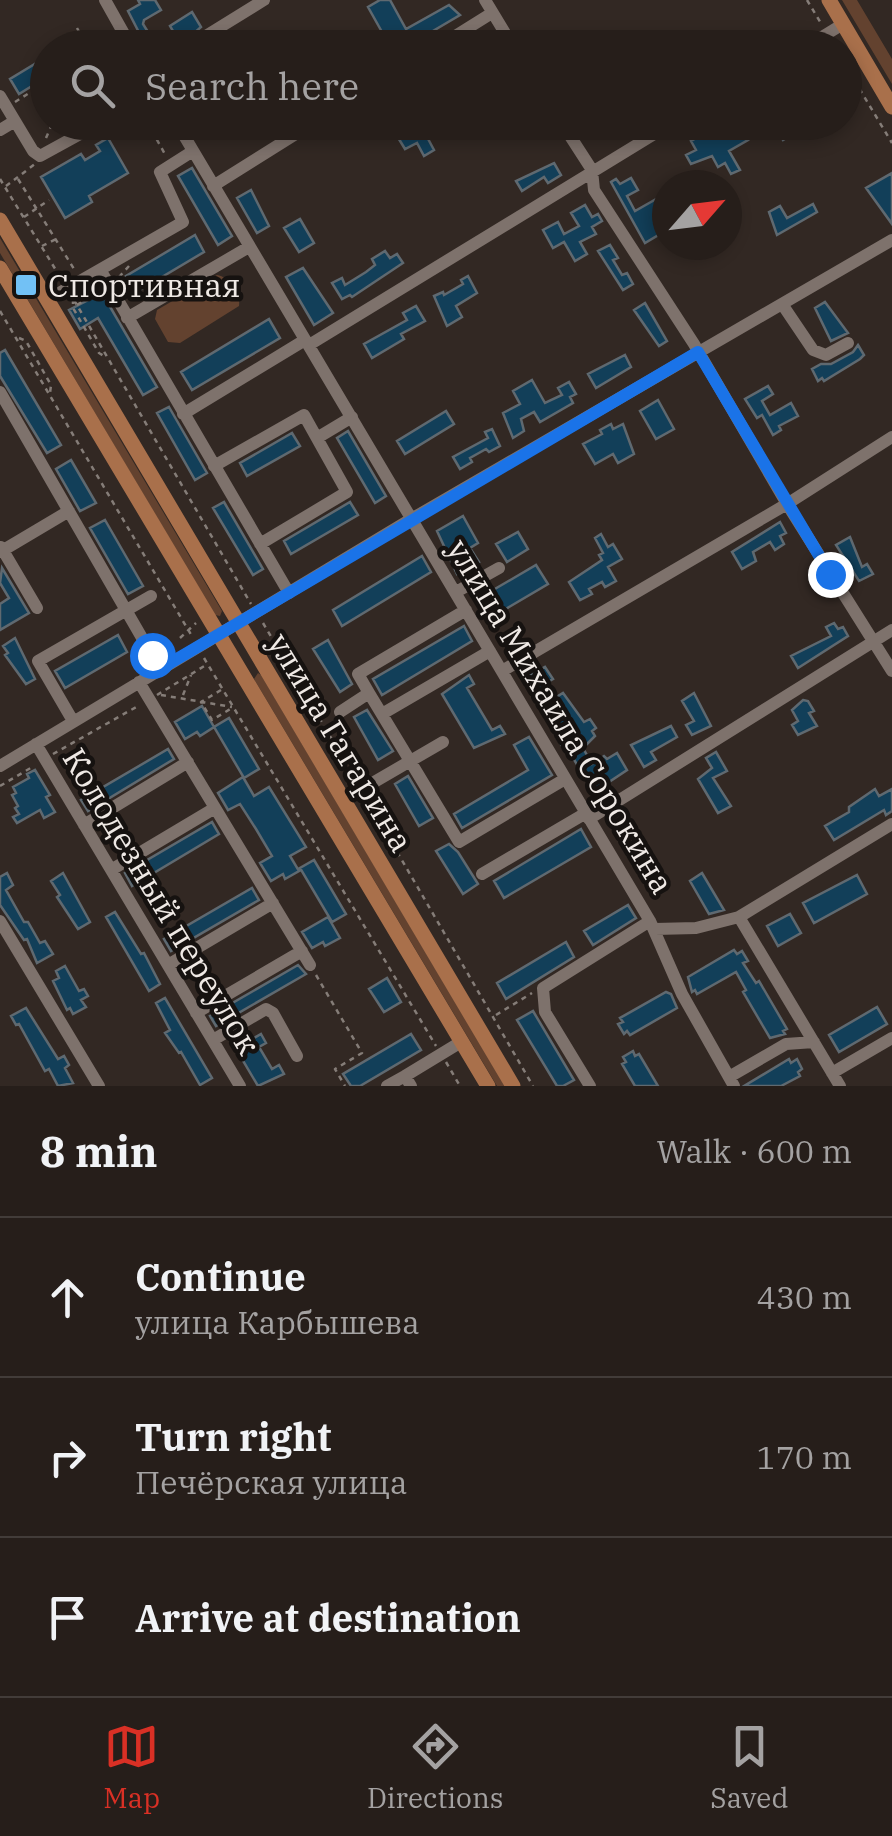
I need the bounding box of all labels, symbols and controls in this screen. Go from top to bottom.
search box [30,30,862,140]
icon: search [65,58,120,113]
text: Search here [145,61,359,110]
north arrow [652,170,742,260]
place label: Спортивная [48,264,240,306]
marker: Спортивная [13,272,39,298]
street label: улица Михаила Сорокина [438,531,684,901]
route end [808,552,854,598]
street label: улица Гагарина [259,625,423,859]
route start [130,633,176,679]
street label: Колодезный переулок [54,740,270,1062]
text: 8 min [40,1124,158,1179]
text: Walk · 600 m [656,1130,852,1172]
text: Continue [135,1252,306,1301]
icon: ahead [40,1270,95,1325]
text: 430 m [756,1276,852,1318]
text: улица Карбышева [135,1301,420,1343]
text: Turn right [135,1412,331,1461]
icon: right [40,1430,95,1485]
text: 170 m [756,1436,852,1478]
text: Печёрская улица [135,1461,407,1503]
icon: arrive [40,1590,95,1645]
text: Arrive at destination [135,1593,521,1642]
tab: Map [103,1719,160,1816]
tab: Directions [367,1719,503,1816]
tab: Saved [710,1719,789,1816]

